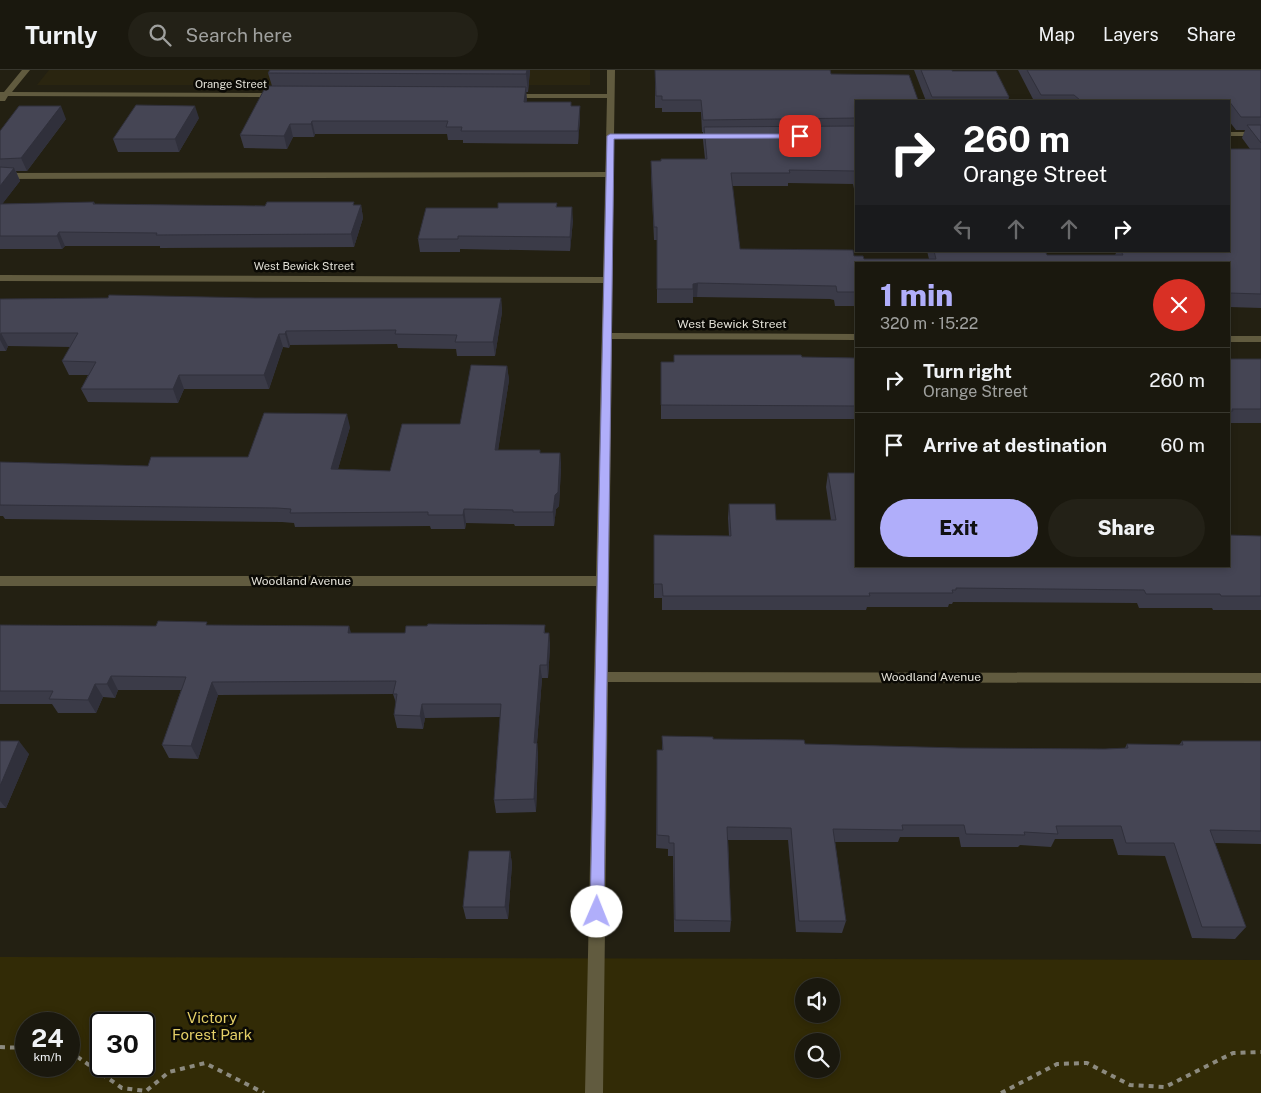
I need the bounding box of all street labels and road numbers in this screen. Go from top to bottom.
street label: Orange Street [195,78,267,90]
street label: West Bewick Street [254,260,354,272]
street label: West Bewick Street [677,317,787,331]
street label: Woodland Avenue [251,574,351,588]
street label: Woodland Avenue [881,670,981,684]

